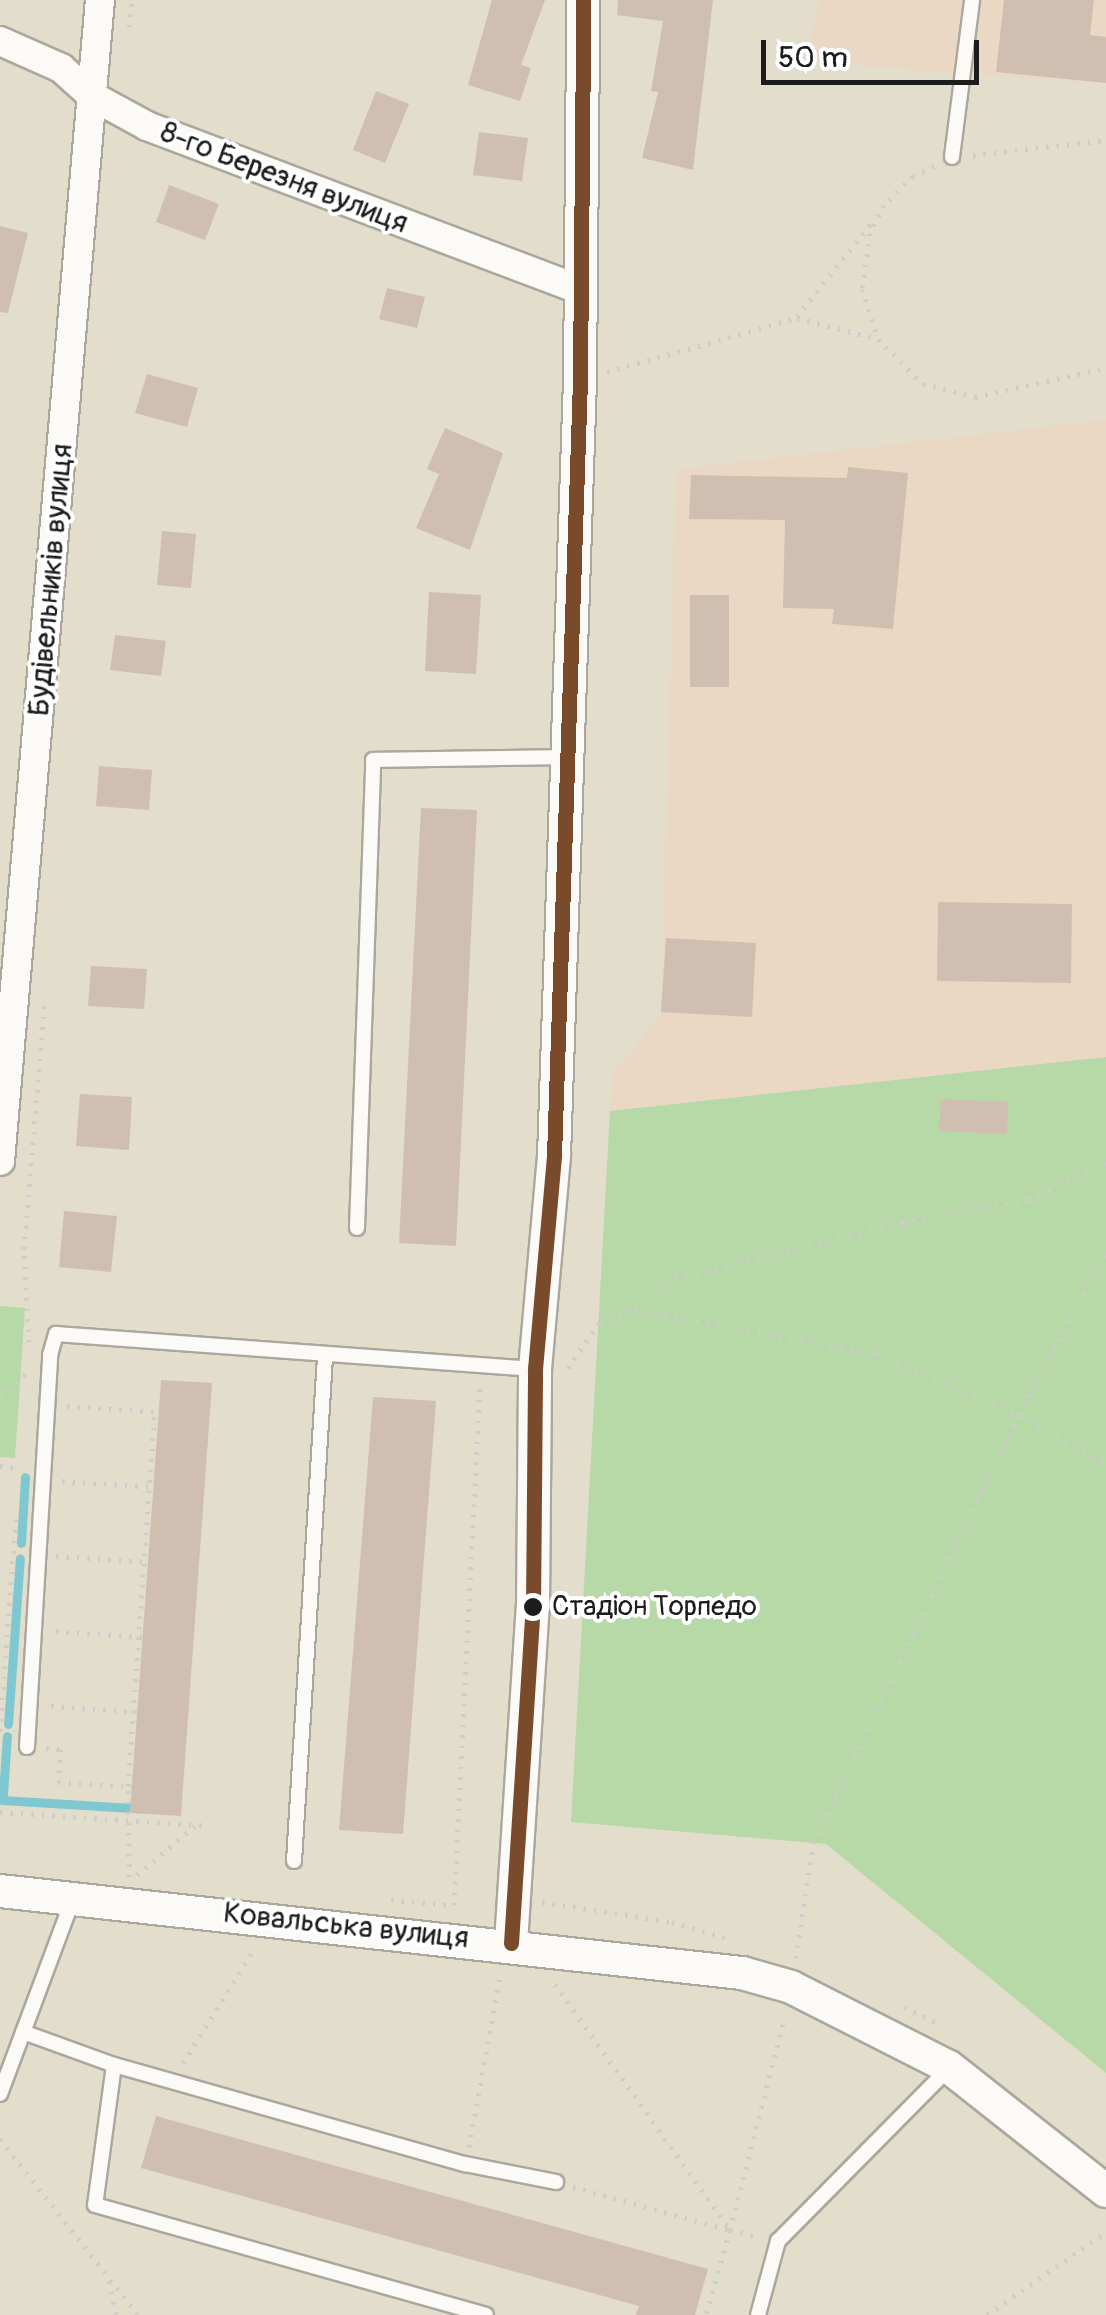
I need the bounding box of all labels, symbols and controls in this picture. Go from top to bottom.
scale bar [766,20,984,82]
text: 50 m [778,39,848,76]
street label: 8-го Березня вулиця [155,114,413,242]
street label: Будівельників вулиця [21,442,81,718]
place label: Стадіон Торпедо [552,1590,757,1624]
marker: Стадіон Торпедо [523,1597,543,1617]
street label: Ковальська вулиця [222,1895,470,1957]

